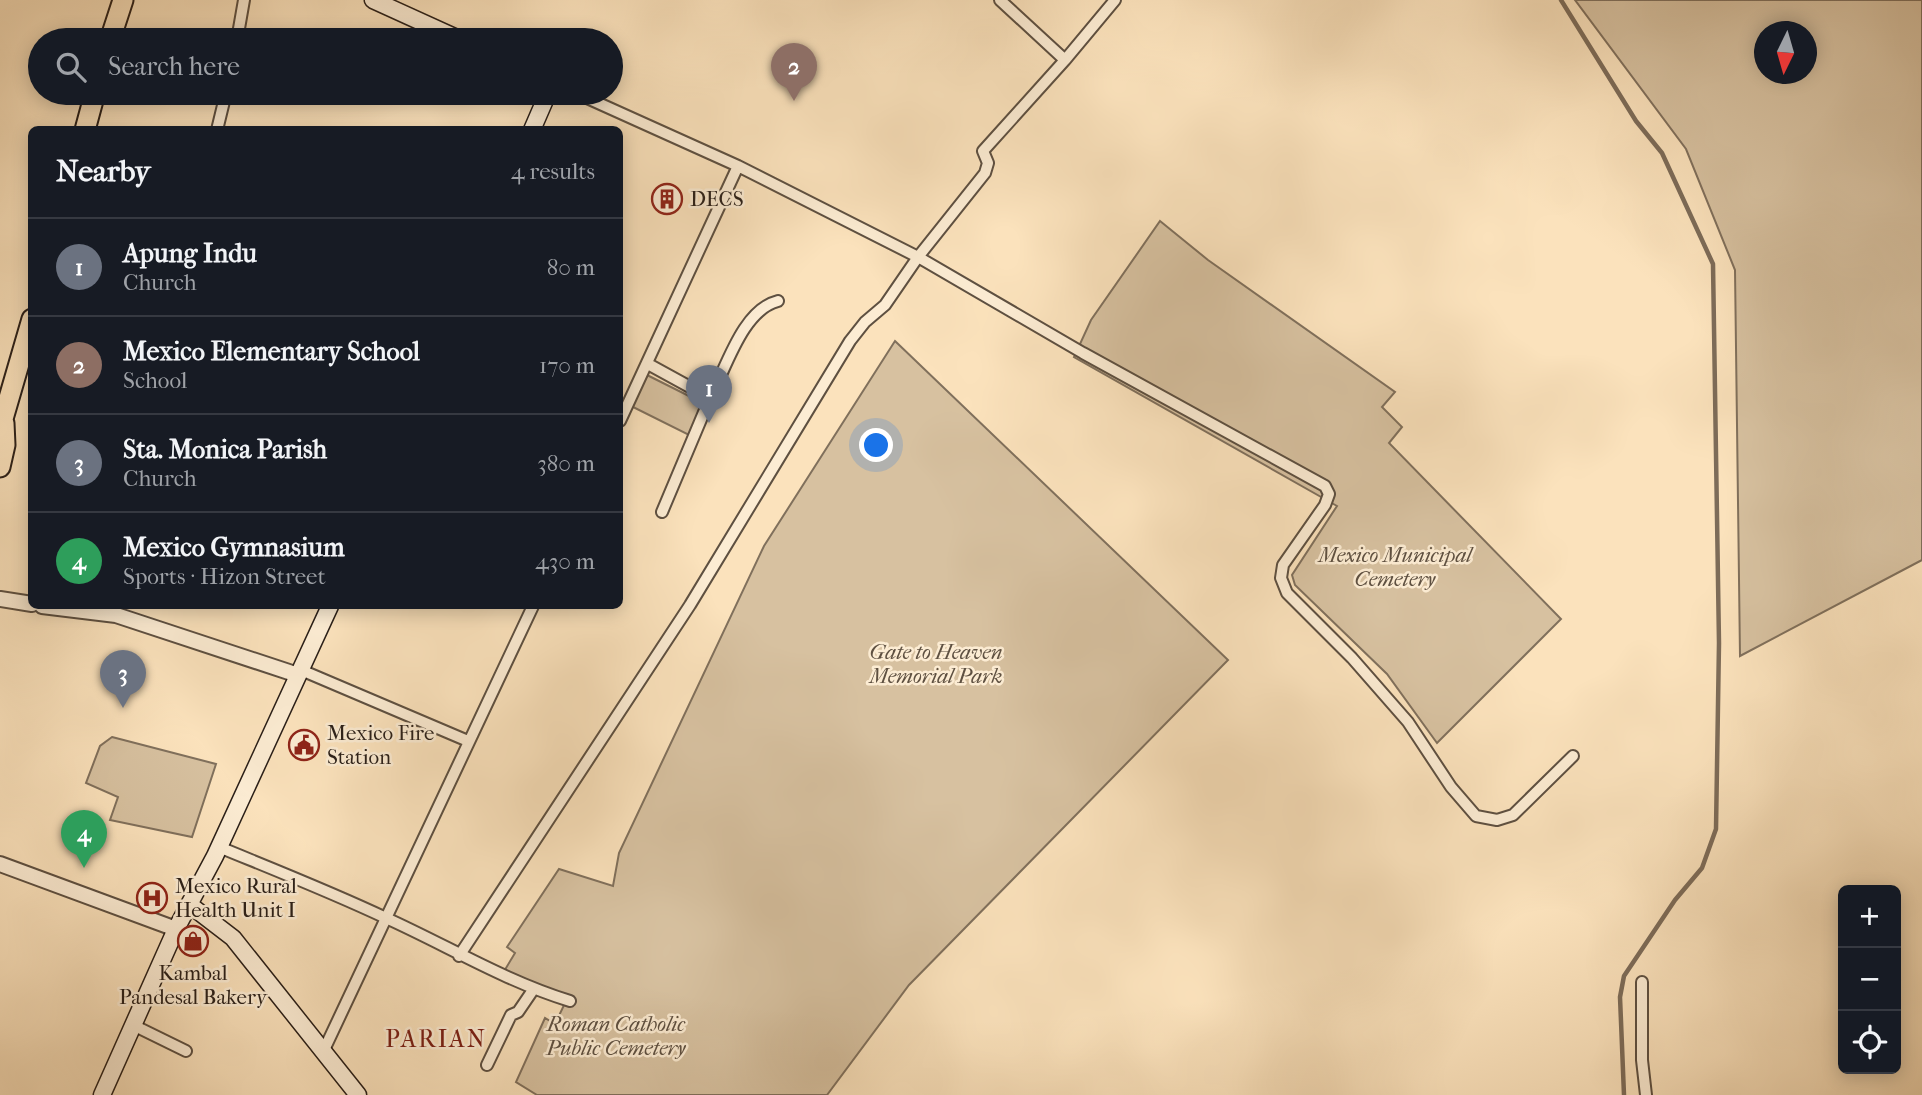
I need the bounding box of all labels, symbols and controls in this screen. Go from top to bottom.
north arrow [1754,21,1817,84]
search box [28,28,623,105]
pin: 2 [771,43,817,101]
icon: search [52,48,90,86]
text: Search here [108,51,240,82]
text: Nearby [56,154,151,189]
text: 4 results [511,158,595,185]
building icon: DECS [650,182,684,216]
place label: DECS [690,187,744,211]
text: Apung Indu [123,238,257,269]
text: 1 [75,254,83,281]
text: 80 m [547,254,595,281]
text: Church [123,269,197,296]
text: Mexico Elementary School [123,336,420,367]
text: 2 [73,352,85,379]
text: 170 m [539,352,595,379]
pin: 1 [686,365,732,423]
text: School [123,367,187,394]
your location [859,428,893,462]
text: Sta. Monica Parish [123,434,327,465]
text: 3 [74,450,84,477]
text: 380 m [537,450,595,477]
text: Church [123,465,197,492]
text: Mexico Gymnasium [123,532,345,563]
park label: Mexico Municipal Cemetery [1316,543,1474,591]
text: 4 [72,548,86,575]
text: 430 m [535,548,595,575]
text: Sports · Hizon Street [123,563,326,590]
park label: Gate to Heaven Memorial Park [867,640,1003,688]
pin: 3 [100,650,146,708]
place label: Mexico Fire Station [327,721,434,769]
public building icon: Mexico Fire Station [287,728,321,762]
pin: 4 [61,810,107,868]
place label: Mexico Rural Health Unit I [175,874,297,922]
hospital icon: Mexico Rural Health Unit I [135,881,169,915]
map controls [1838,885,1901,1074]
button: + [1838,885,1901,948]
shop icon: Kambal Pandesal Bakery [176,924,210,958]
button: − [1838,948,1901,1011]
place label: Kambal Pandesal Bakery [119,961,268,1009]
button: locate [1838,1011,1901,1074]
park label: Roman Catholic Public Cemetery [545,1012,687,1060]
district label: PARIAN [385,1025,487,1053]

